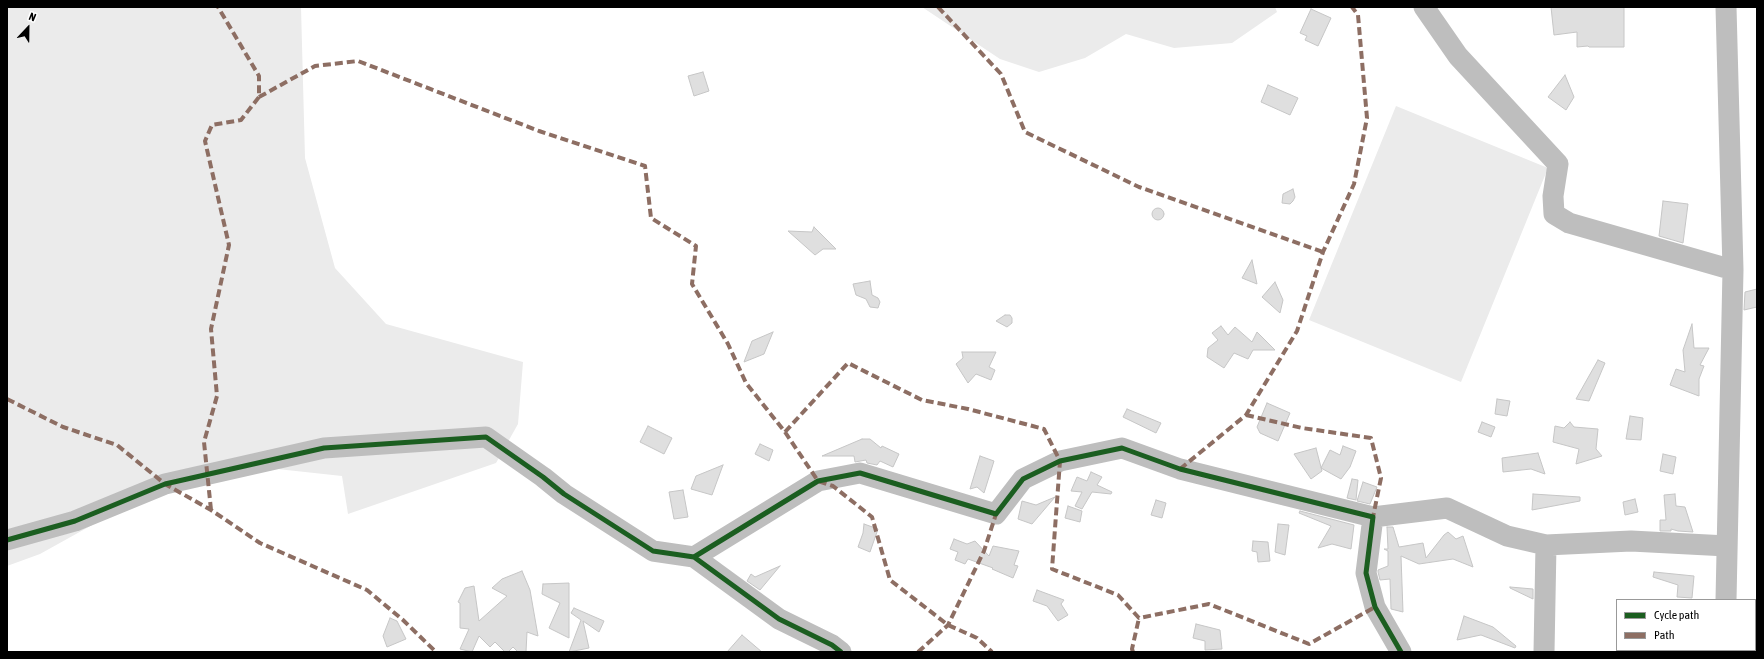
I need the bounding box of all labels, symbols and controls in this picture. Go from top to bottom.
north arrow [8,8,48,48]
text: N [27,10,38,24]
legend [1616,599,1756,651]
text: Cycle path [1654,608,1699,622]
text: Path [1654,628,1675,642]

